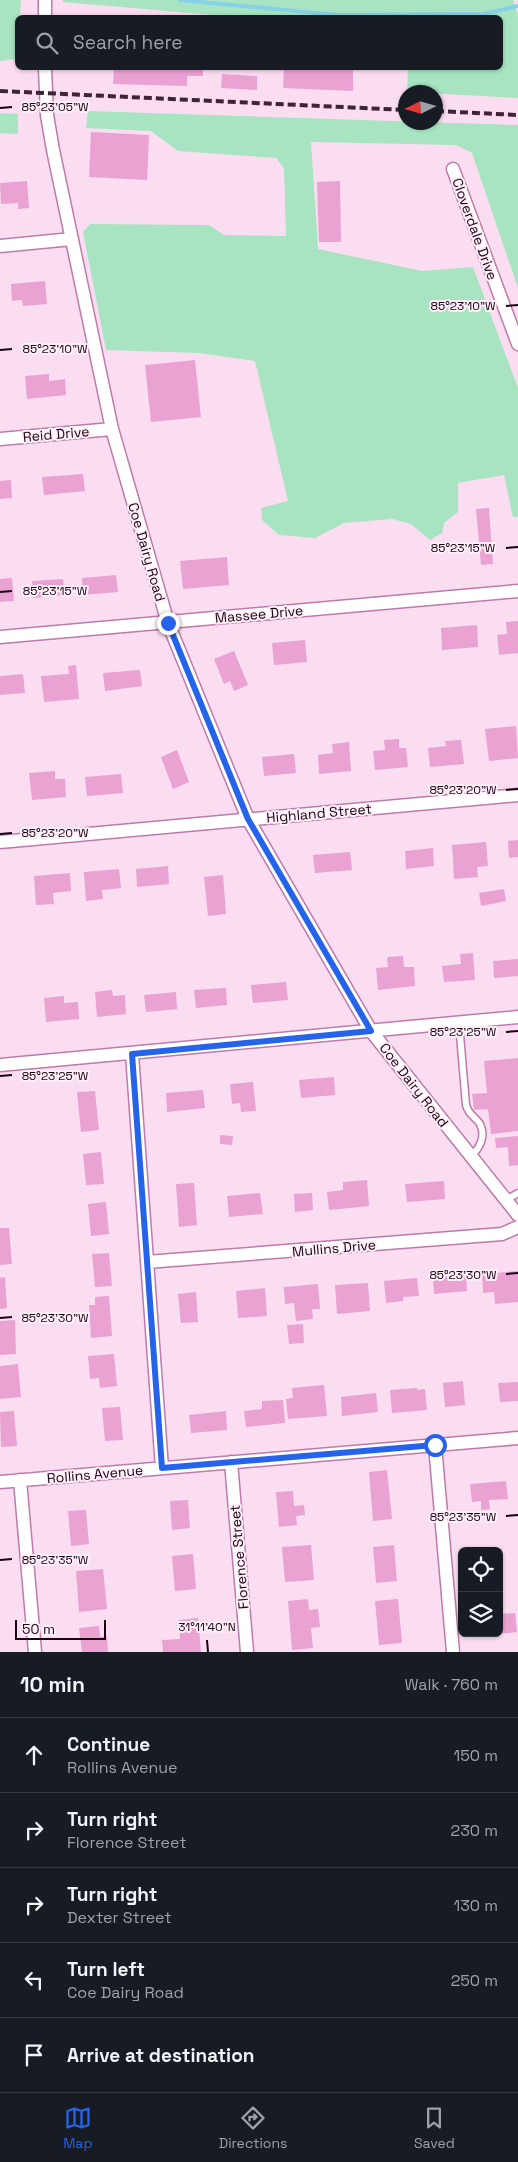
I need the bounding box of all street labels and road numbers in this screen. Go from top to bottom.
street label: Cloverdale Drive [448,176,502,282]
street label: Reid Drive [22,422,90,446]
street label: Coe Dairy Road [124,500,170,604]
street label: Massee Drive [214,601,304,627]
street label: Highland Street [266,799,372,827]
street label: Coe Dairy Road [375,1039,453,1131]
street label: Mullins Drive [291,1235,377,1261]
street label: Rollins Avenue [46,1461,144,1487]
street label: Florence Street [225,1504,253,1610]

